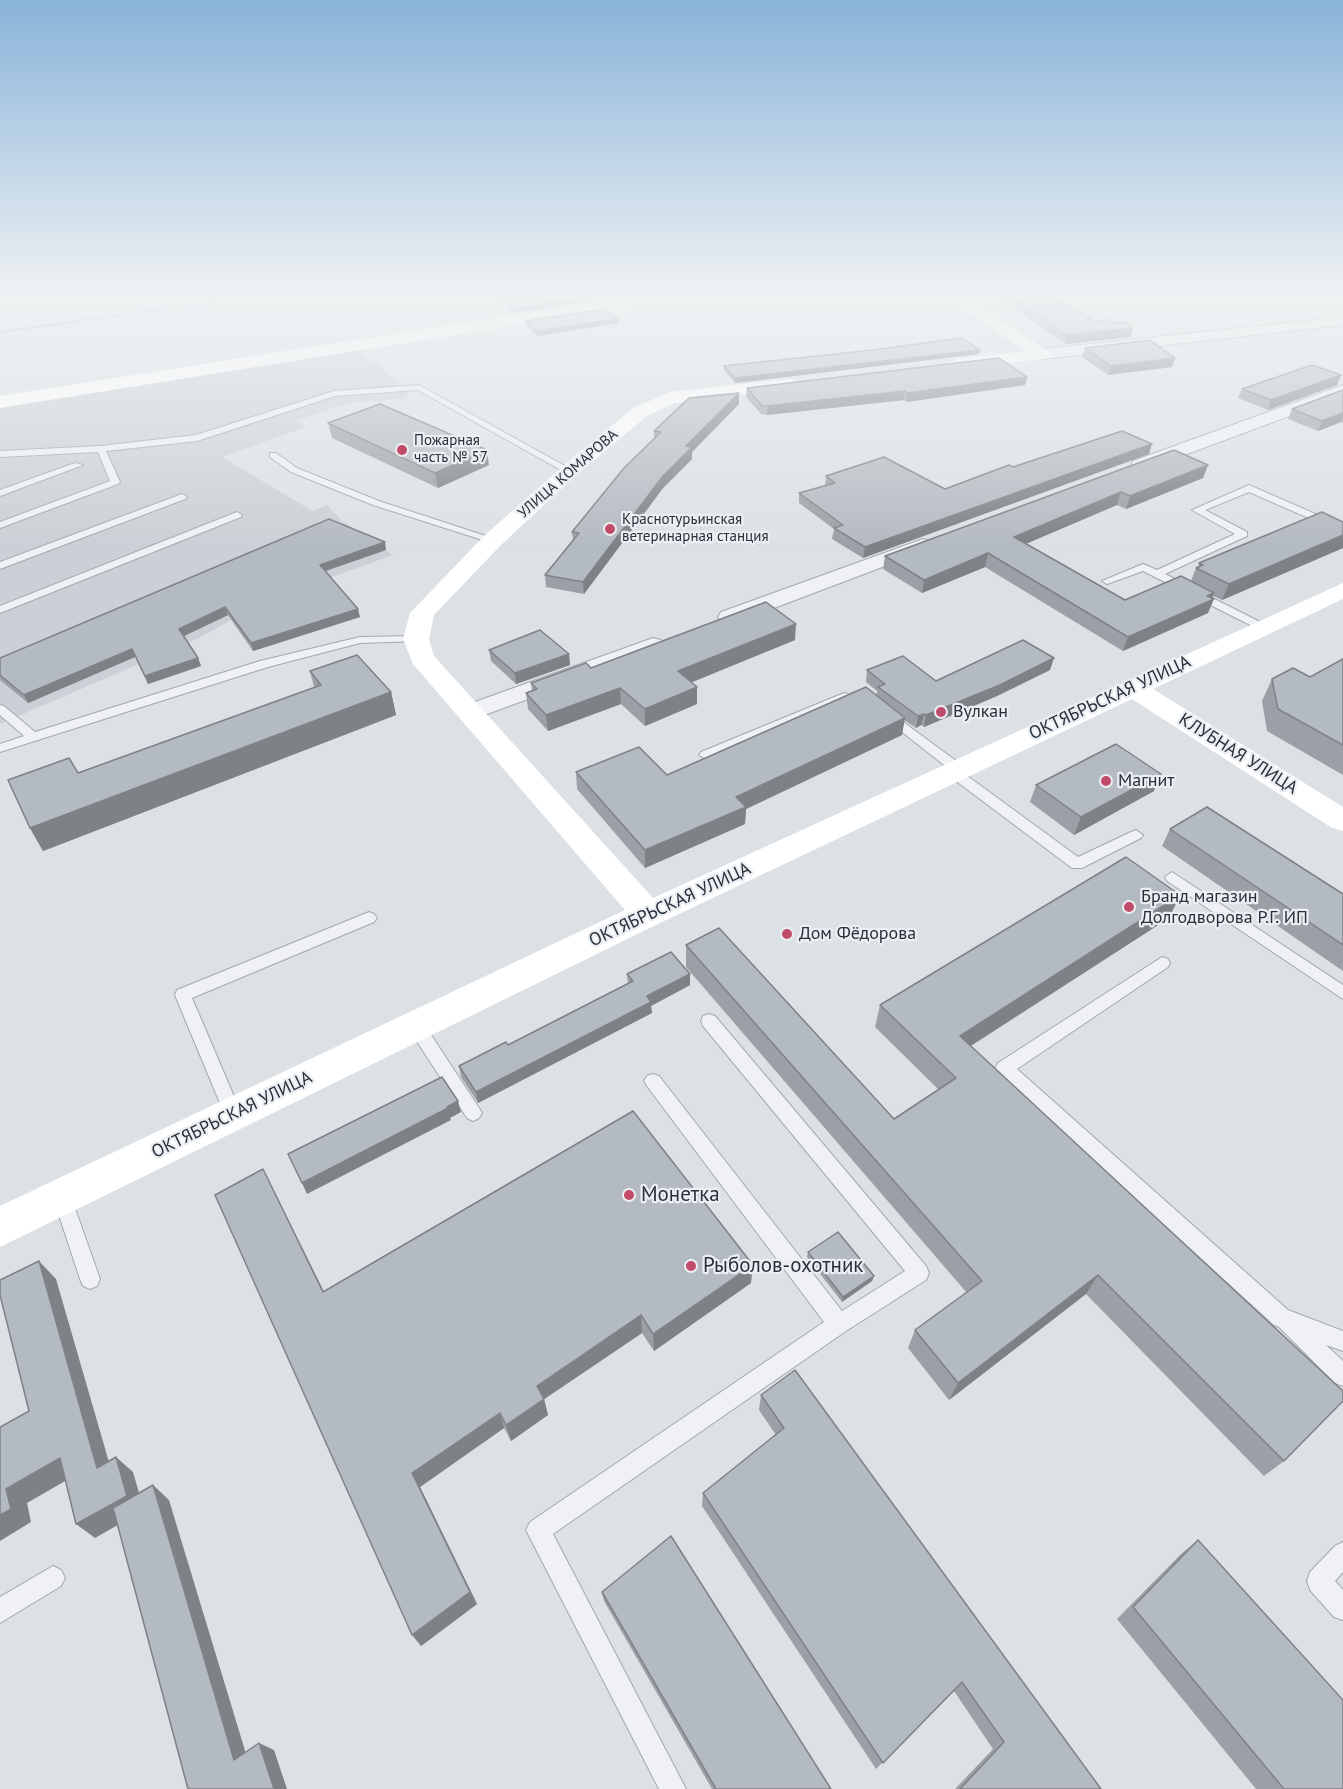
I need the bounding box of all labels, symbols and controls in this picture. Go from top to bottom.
street label: УЛИЦА КОМАРОВА [514,426,622,522]
place label: Пожарная часть № 57 [414,432,488,467]
marker: Пожарная часть № 57 [395,443,409,457]
place label: Краснотурьинская ветеринарная станция [622,511,769,546]
marker: Краснотурьинская ветеринарная станция [603,522,617,536]
street label: ОКТЯБРЬСКАЯ УЛИЦА [1026,651,1194,745]
place label: Вулкан [953,701,1008,723]
marker: Вулкан [934,705,948,719]
street label: КЛУБНАЯ УЛИЦА [1175,709,1301,799]
place label: Магнит [1118,770,1175,792]
marker: Магнит [1099,774,1113,788]
street label: ОКТЯБРЬСКАЯ УЛИЦА [586,858,754,952]
place label: Бранд магазин Долгодворова Р.Г. ИП [1141,886,1308,928]
marker: Бранд магазин Долгодворова Р.Г. ИП [1122,900,1136,914]
place label: Дом Фёдорова [799,923,916,945]
marker: Дом Фёдорова [780,927,794,941]
street label: ОКТЯБРЬСКАЯ УЛИЦА [148,1067,316,1163]
place label: Монетка [641,1182,720,1208]
marker: Монетка [622,1188,636,1202]
place label: Рыболов-охотник [703,1253,863,1279]
marker: Рыболов-охотник [684,1259,698,1273]

